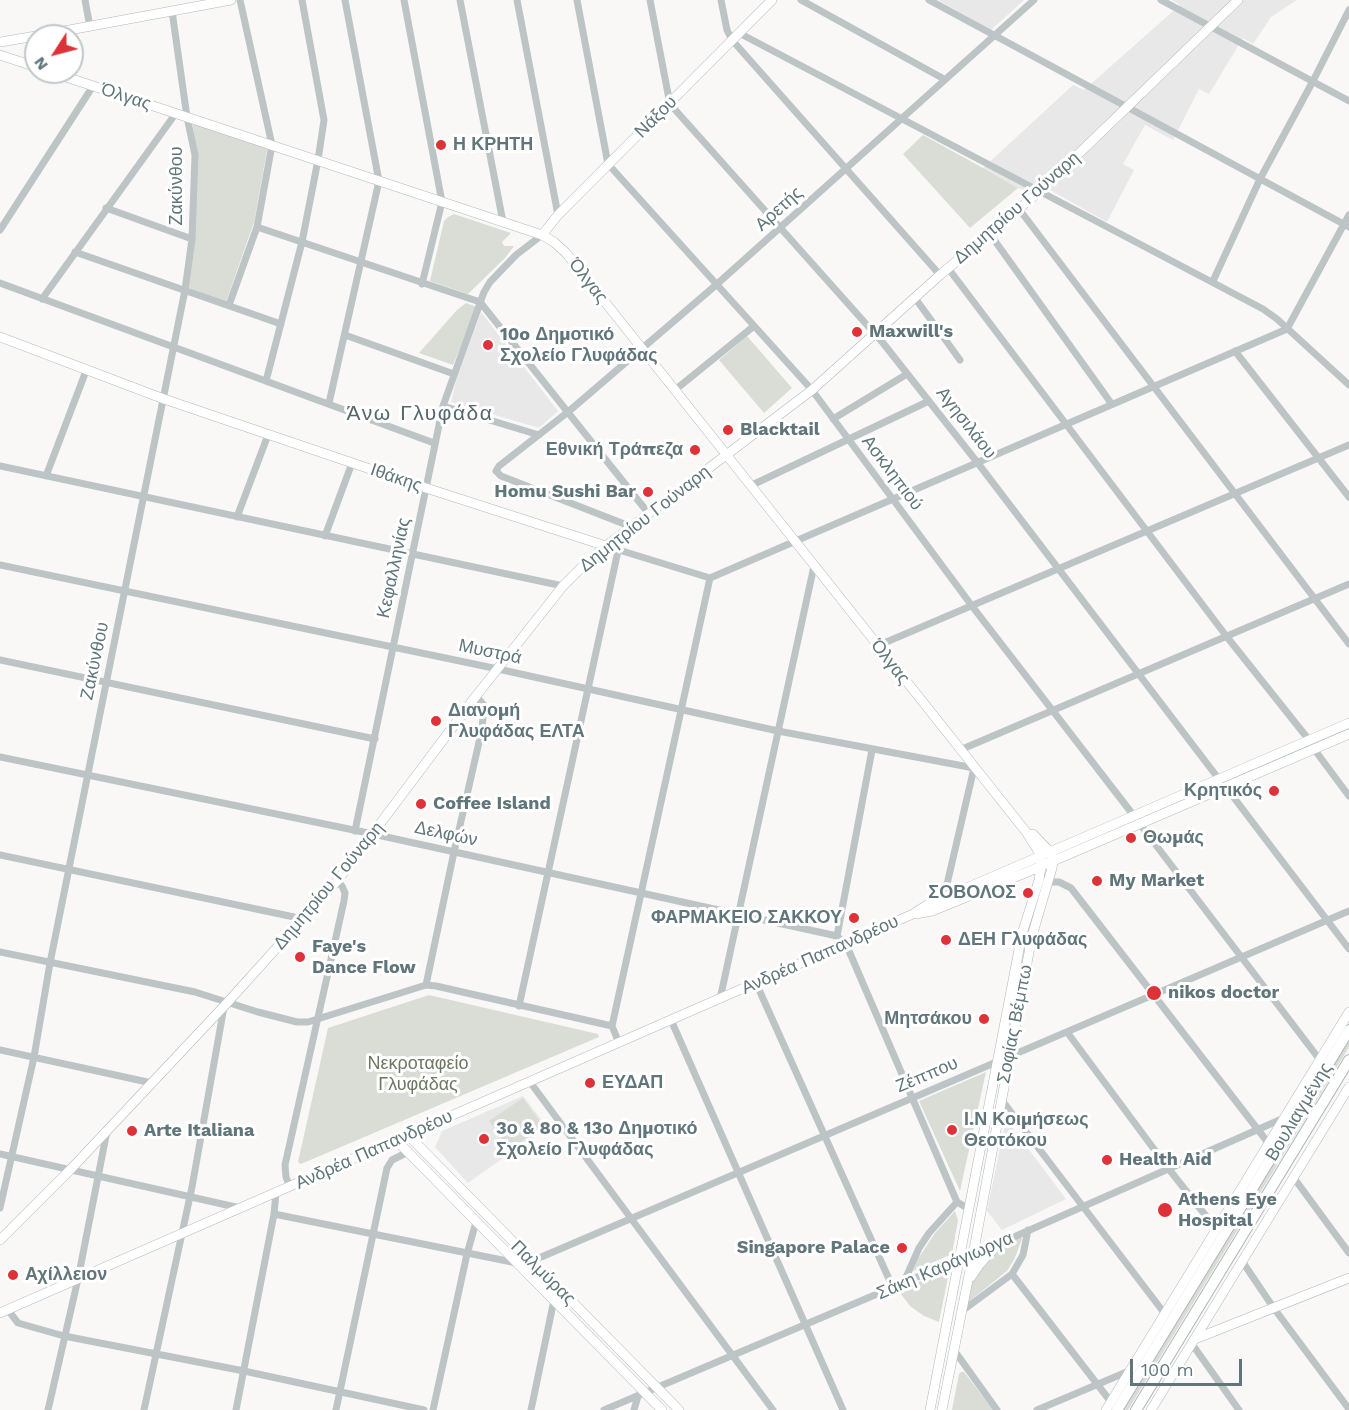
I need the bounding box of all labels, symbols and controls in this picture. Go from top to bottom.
north arrow [24,24,84,84]
text: N [29,53,52,74]
street label: Όλγας [98,79,154,115]
street label: Νάξου [630,91,682,143]
place label: Η ΚΡΗΤΗ [453,134,533,156]
marker: Η ΚΡΗΤΗ [434,138,448,152]
street label: Ζακύνθου [166,146,188,226]
street label: Δημητρίου Γούναρη [950,147,1084,269]
street label: Αρετής [751,182,807,236]
street label: Όλγας [564,254,612,308]
place label: Maxwill's [869,321,953,343]
place label: 10o Δημοτικό Σχολείο Γλυφάδας [500,324,658,366]
marker: Maxwill's [850,325,864,339]
marker: 10o Δημοτικό Σχολείο Γλυφάδας [481,338,495,352]
street label: Αγησιλάου [931,383,1001,463]
district label: Άνω Γλυφάδα [347,401,493,427]
place label: Blacktail [740,419,820,441]
marker: Blacktail [721,423,735,437]
street label: Ασκληπιού [857,431,927,515]
place label: Εθνική Τράπεζα [546,439,683,461]
marker: Εθνική Τράπεζα [688,443,702,457]
street label: Ιθάκης [367,459,425,497]
street label: Δημητρίου Γούναρη [575,461,715,577]
place label: Homu Sushi Bar [494,481,636,503]
marker: Homu Sushi Bar [641,485,655,499]
street label: Κεφαλληνίας [373,516,415,620]
street label: Ζακύνθου [76,620,114,702]
street label: Μυστρά [457,635,523,669]
street label: Όλγας [866,635,914,689]
place label: Διανομή Γλυφάδας ΕΛΤΑ [448,700,585,742]
marker: Διανομή Γλυφάδας ΕΛΤΑ [429,714,443,728]
place label: Κρητικός [1184,780,1262,802]
marker: Κρητικός [1267,784,1281,798]
place label: Coffee Island [433,793,551,815]
marker: Coffee Island [414,797,428,811]
street label: Δελφών [413,817,479,851]
street label: Δημητρίου Γούναρη [269,818,389,954]
place label: Θωμάς [1143,827,1204,849]
marker: Θωμάς [1124,831,1138,845]
place label: My Market [1109,870,1204,892]
marker: My Market [1090,874,1104,888]
place label: ΣΟΒΟΛΟΣ [928,882,1016,904]
marker: ΣΟΒΟΛΟΣ [1021,886,1035,900]
place label: ΦΑΡΜΑΚΕΙΟ ΣΑΚΚΟΥ [651,907,842,929]
street label: Ανδρέα Παπανδρέου [738,911,902,999]
marker: ΦΑΡΜΑΚΕΙΟ ΣΑΚΚΟΥ [847,911,861,925]
place label: ΔΕΗ Γλυφάδας [958,929,1087,951]
marker: ΔΕΗ Γλυφάδας [939,933,953,947]
place label: Faye's Dance Flow [312,936,416,978]
marker: Faye's Dance Flow [293,950,307,964]
street label: Σοφίας Βέμπω [993,963,1037,1085]
place label: nikos doctor [1168,982,1279,1004]
marker: nikos doctor [1145,984,1163,1002]
place label: Μητσάκου [884,1008,972,1030]
marker: Μητσάκου [977,1012,991,1026]
street label: Ζέππου [893,1052,961,1098]
park label: Νεκροταφείο Γλυφάδας [368,1053,468,1096]
street label: Βουλιαγμένης [1261,1059,1337,1165]
place label: ΕΥΔΑΠ [602,1072,663,1094]
marker: ΕΥΔΑΠ [583,1076,597,1090]
street label: Ανδρέα Παπανδρέου [292,1106,456,1194]
place label: Ι.Ν Κοιμήσεως Θεοτόκου [964,1109,1089,1152]
place label: 3ο & 8ο & 13ο Δημοτικό Σχολείο Γλυφάδας [496,1118,697,1160]
place label: Arte Italiana [144,1120,254,1142]
marker: Ι.Ν Κοιμήσεως Θεοτόκου [945,1123,959,1137]
marker: Arte Italiana [125,1124,139,1138]
marker: 3ο & 8ο & 13ο Δημοτικό Σχολείο Γλυφάδας [477,1132,491,1146]
place label: Health Aid [1119,1149,1212,1171]
marker: Health Aid [1100,1153,1114,1167]
place label: Athens Eye Hospital [1178,1189,1277,1232]
marker: Athens Eye Hospital [1156,1201,1174,1219]
street label: Σάκη Καράγιωργα [873,1227,1017,1305]
street label: Παλμύρας [506,1236,580,1310]
place label: Singapore Palace [737,1237,890,1259]
marker: Singapore Palace [895,1241,909,1255]
place label: Αχίλλειον [25,1264,107,1286]
marker: Αχίλλειον [6,1268,20,1282]
scale bar [1133,1347,1246,1385]
text: 100 m [1141,1359,1194,1380]

